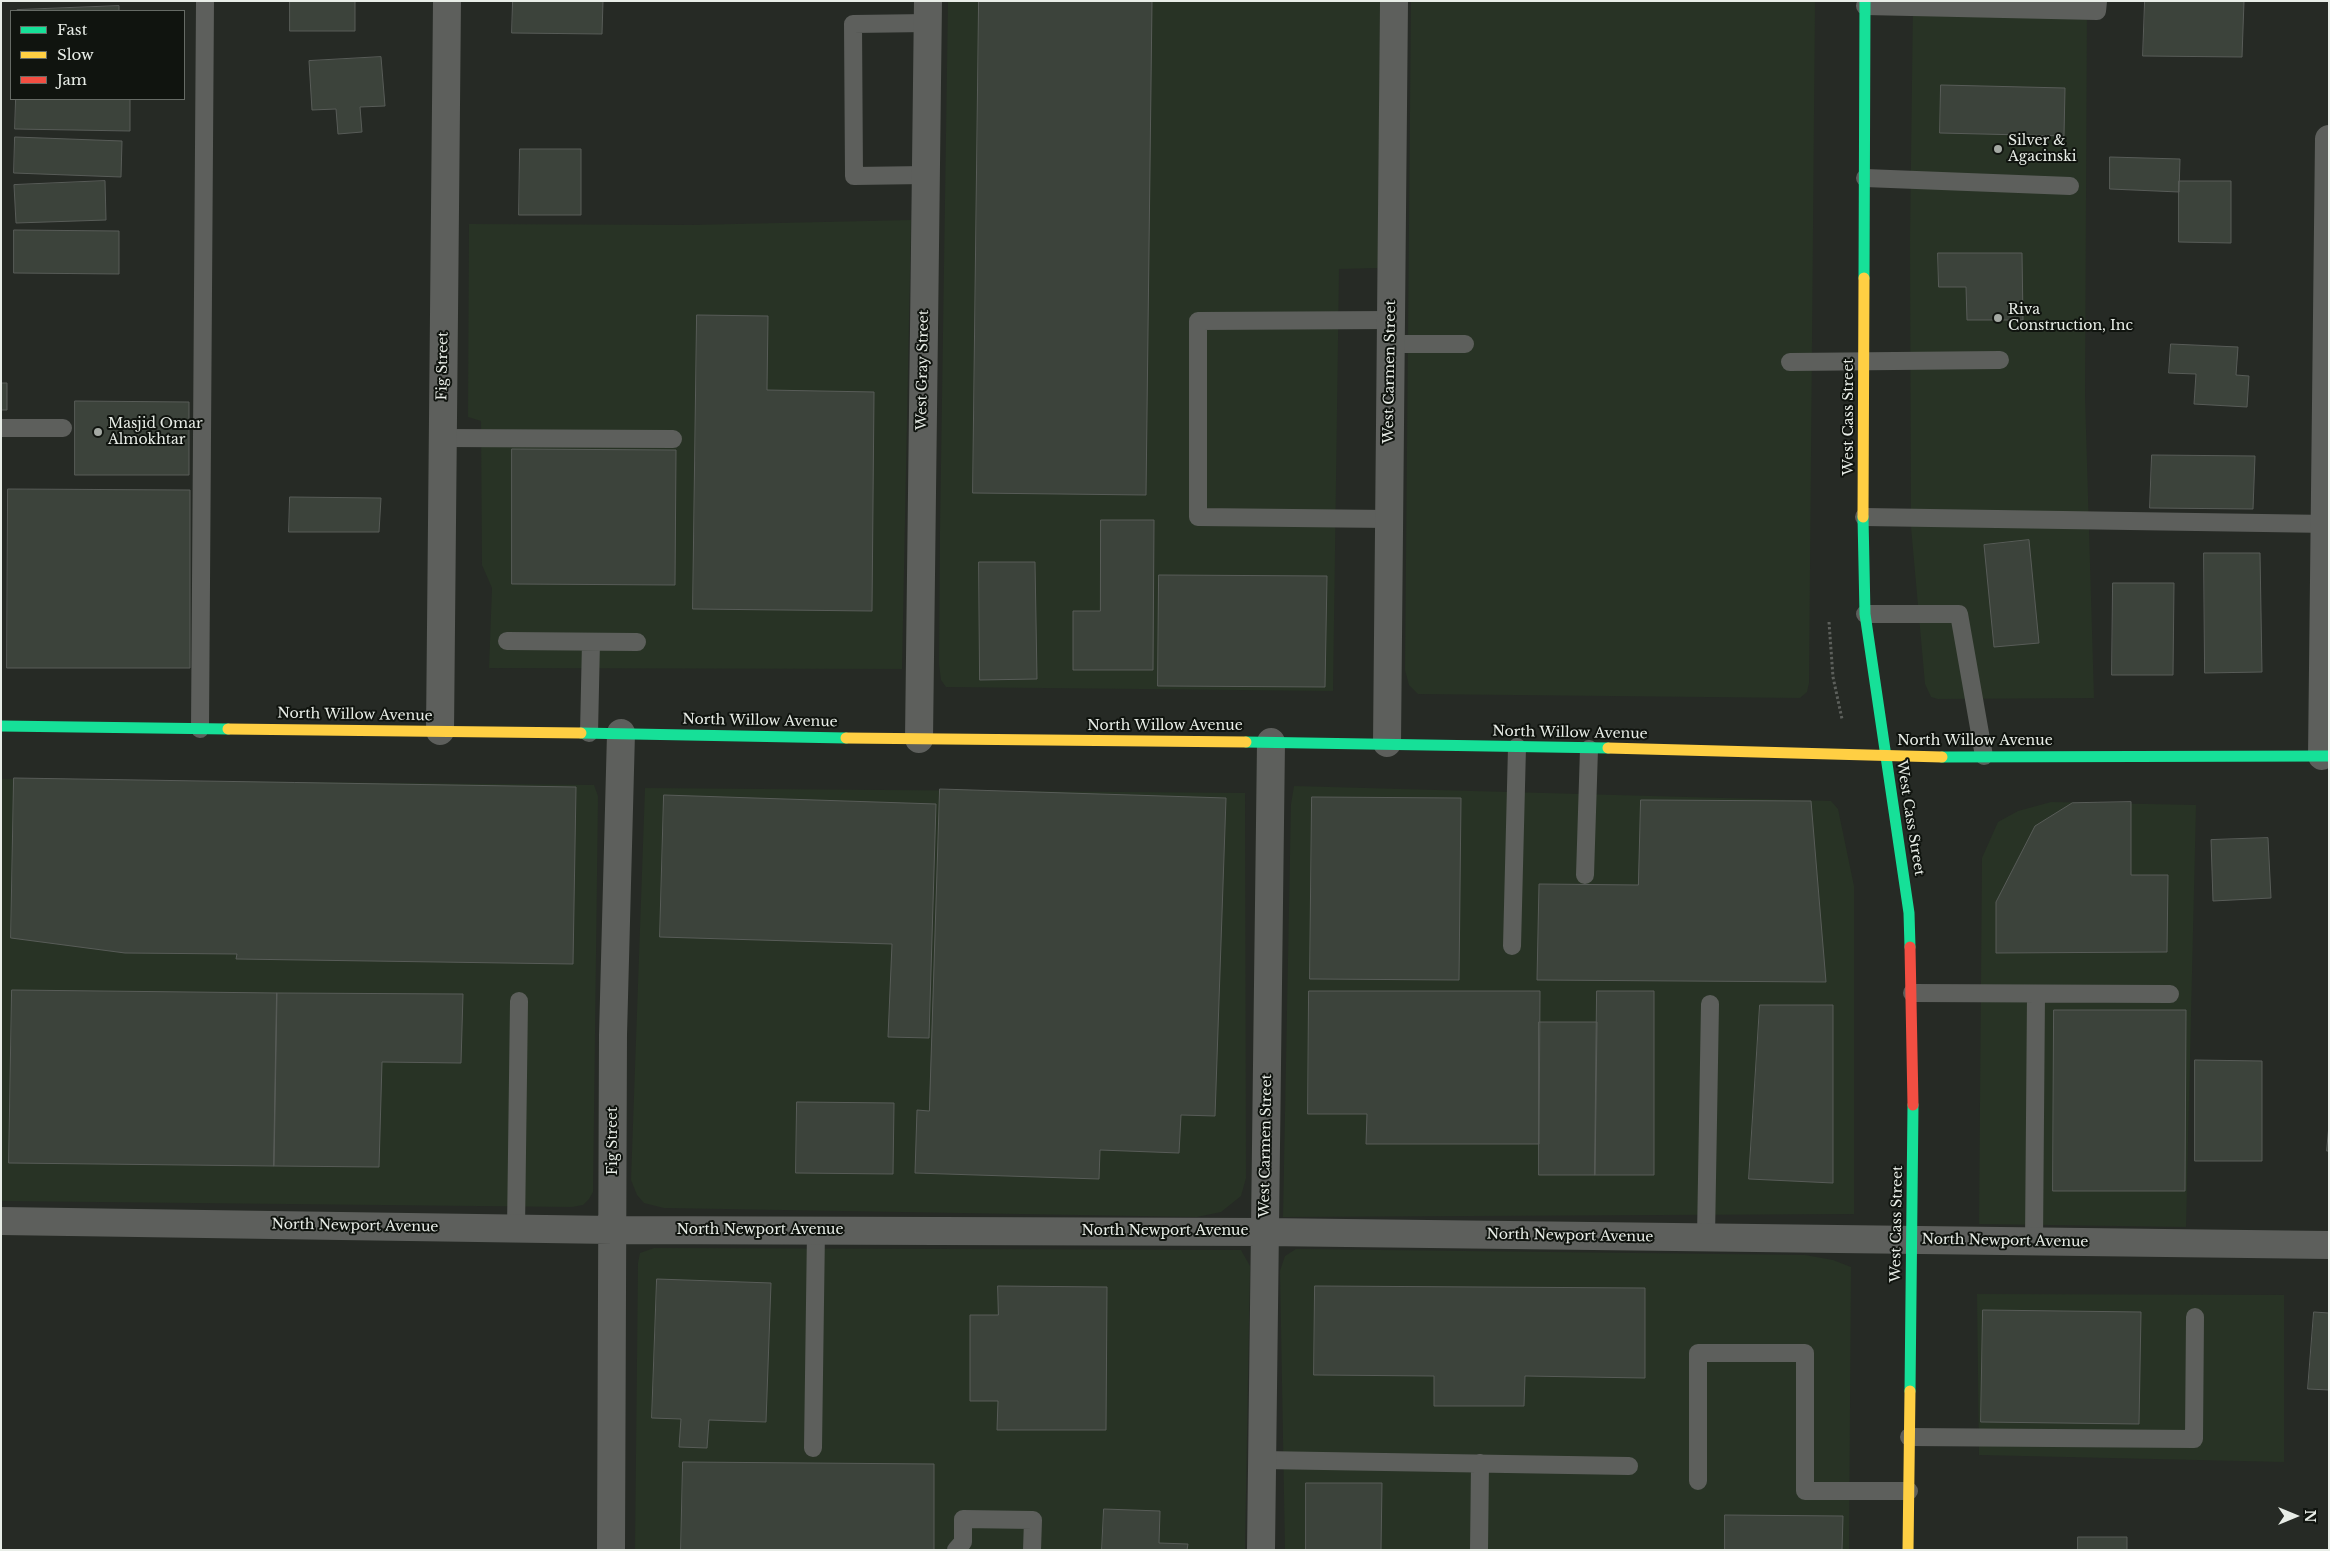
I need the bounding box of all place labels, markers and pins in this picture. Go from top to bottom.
place label: Silver & Agacinski [2008,133,2077,166]
marker: Silver & Agacinski [1992,143,2004,155]
place label: Riva Construction, Inc [2008,302,2133,334]
marker: Riva Construction, Inc [1992,312,2004,324]
place label: Masjid Omar Almokhtar [108,416,203,448]
marker: Masjid Omar Almokhtar [92,426,104,438]

